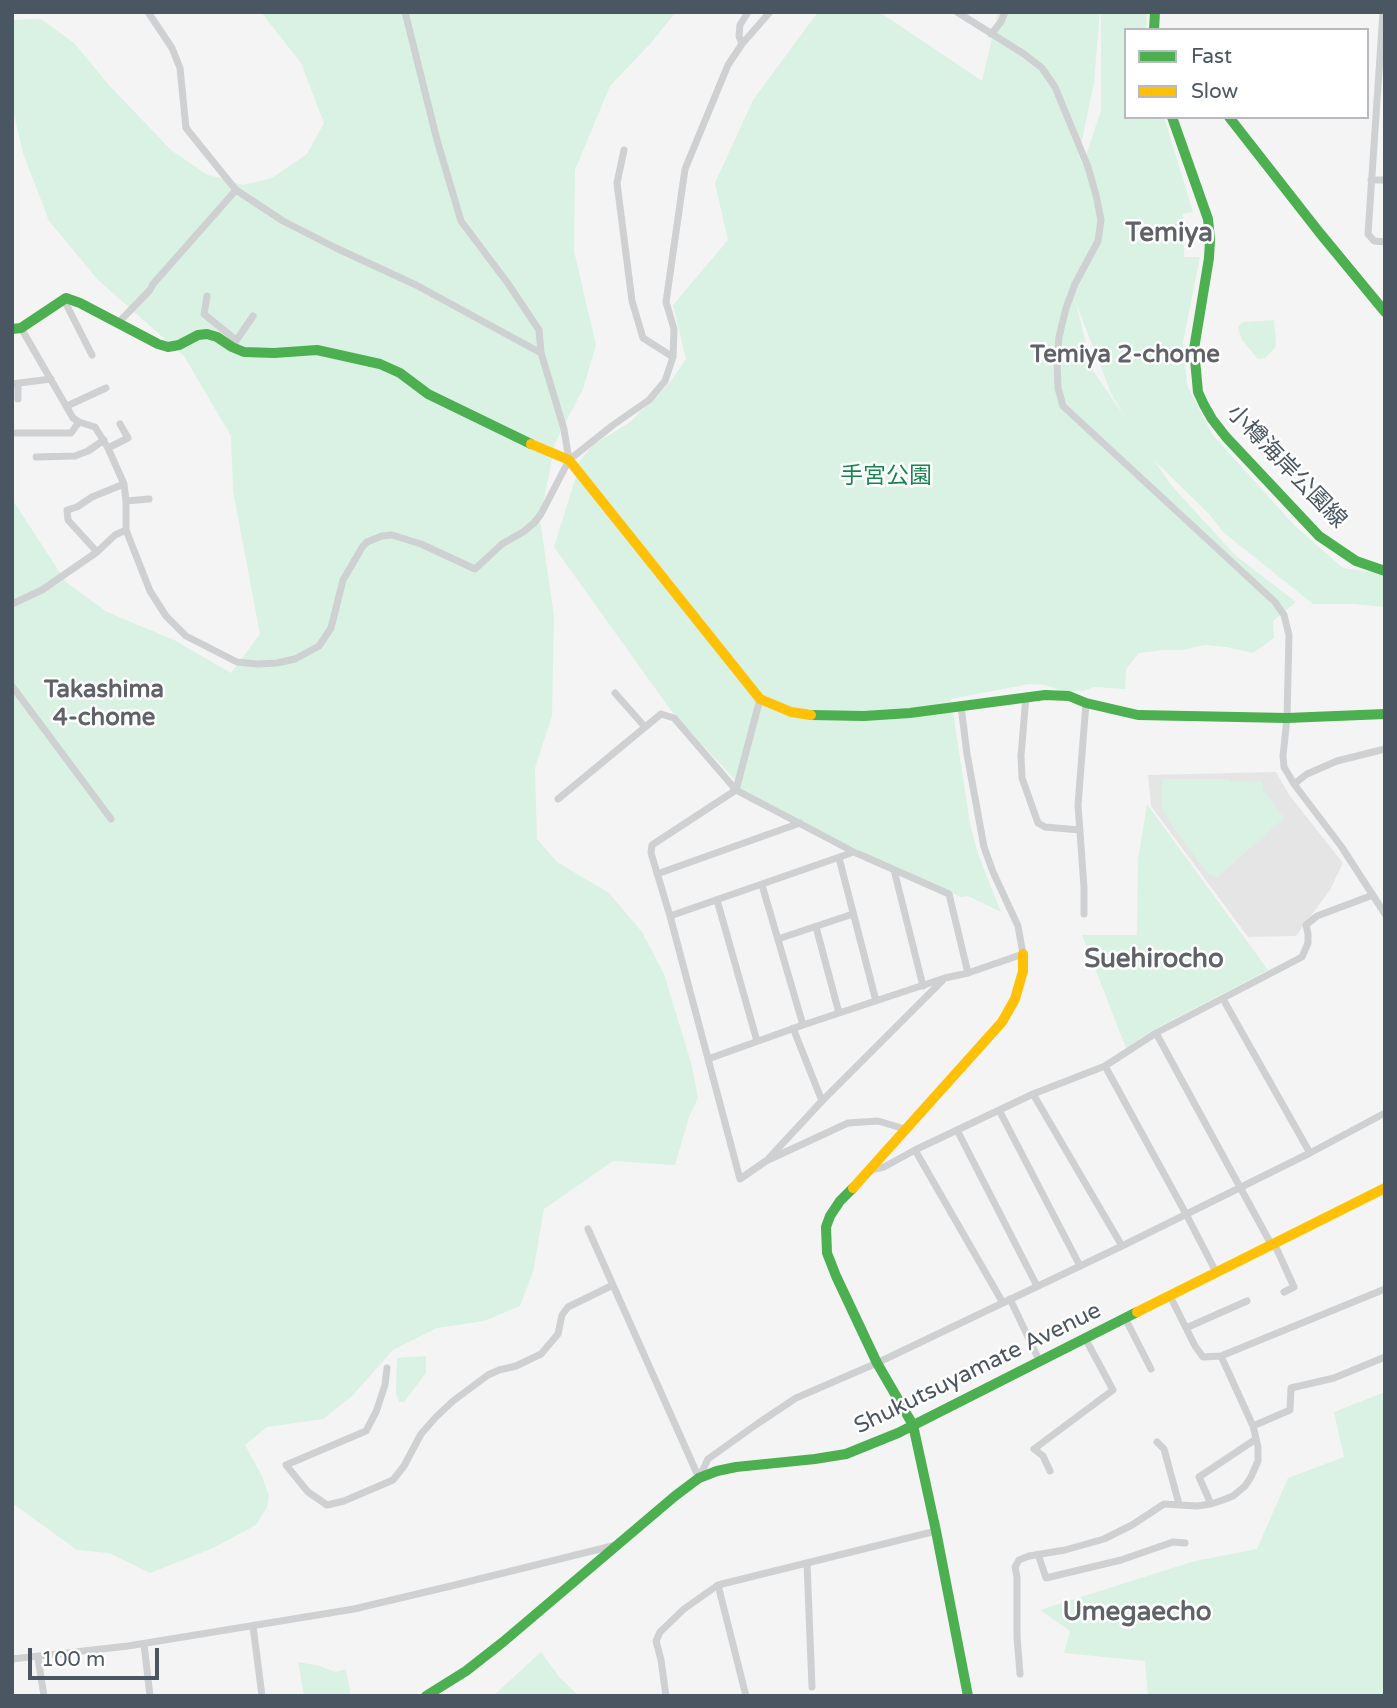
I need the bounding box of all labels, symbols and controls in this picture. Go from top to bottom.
legend [1124,28,1369,119]
text: Fast [1191,44,1232,69]
text: Slow [1191,79,1238,104]
district label: Temiya [1125,218,1213,250]
district label: Temiya 2-chome [1030,342,1220,370]
street label: 小樽海岸公園線 [1220,400,1352,534]
park label: 手宮公園 [840,463,932,491]
district label: Takashima 4-chome [44,677,164,733]
district label: Suehirocho [1084,944,1224,976]
street label: Shukutsuyamate Avenue [850,1297,1106,1441]
district label: Umegaecho [1062,1597,1212,1629]
scale bar [32,1634,163,1678]
text: 100 m [41,1647,105,1672]

